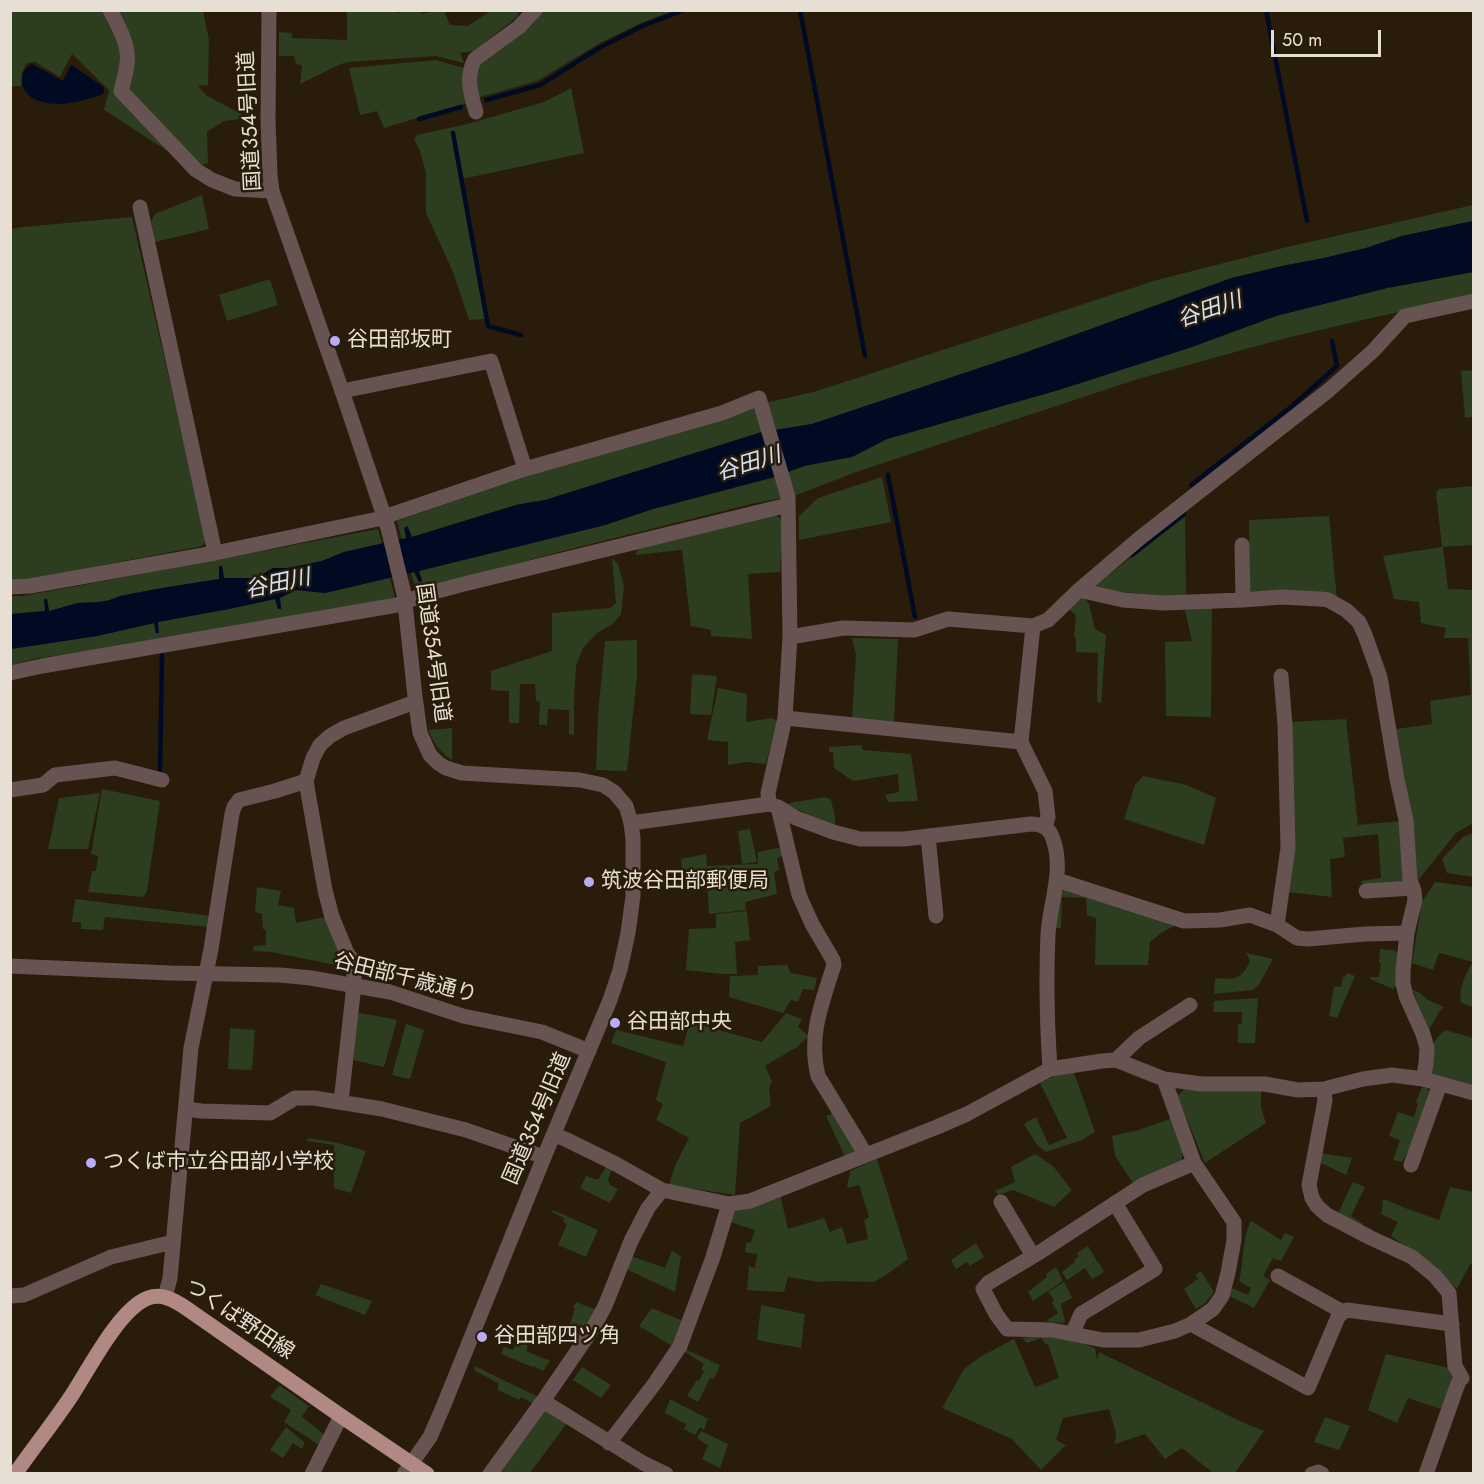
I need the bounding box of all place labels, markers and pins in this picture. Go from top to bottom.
place label: 谷田部坂町 [347,328,452,354]
marker: 谷田部坂町 [328,334,342,348]
place label: 筑波谷田部郵便局 [601,869,769,895]
marker: 筑波谷田部郵便局 [582,875,596,889]
place label: 谷田部中央 [627,1010,732,1036]
marker: 谷田部中央 [608,1016,622,1030]
place label: つくば市立谷田部小学校 [103,1150,334,1176]
marker: つくば市立谷田部小学校 [84,1156,98,1170]
place label: 谷田部四ツ角 [494,1324,620,1350]
marker: 谷田部四ツ角 [475,1330,489,1344]

